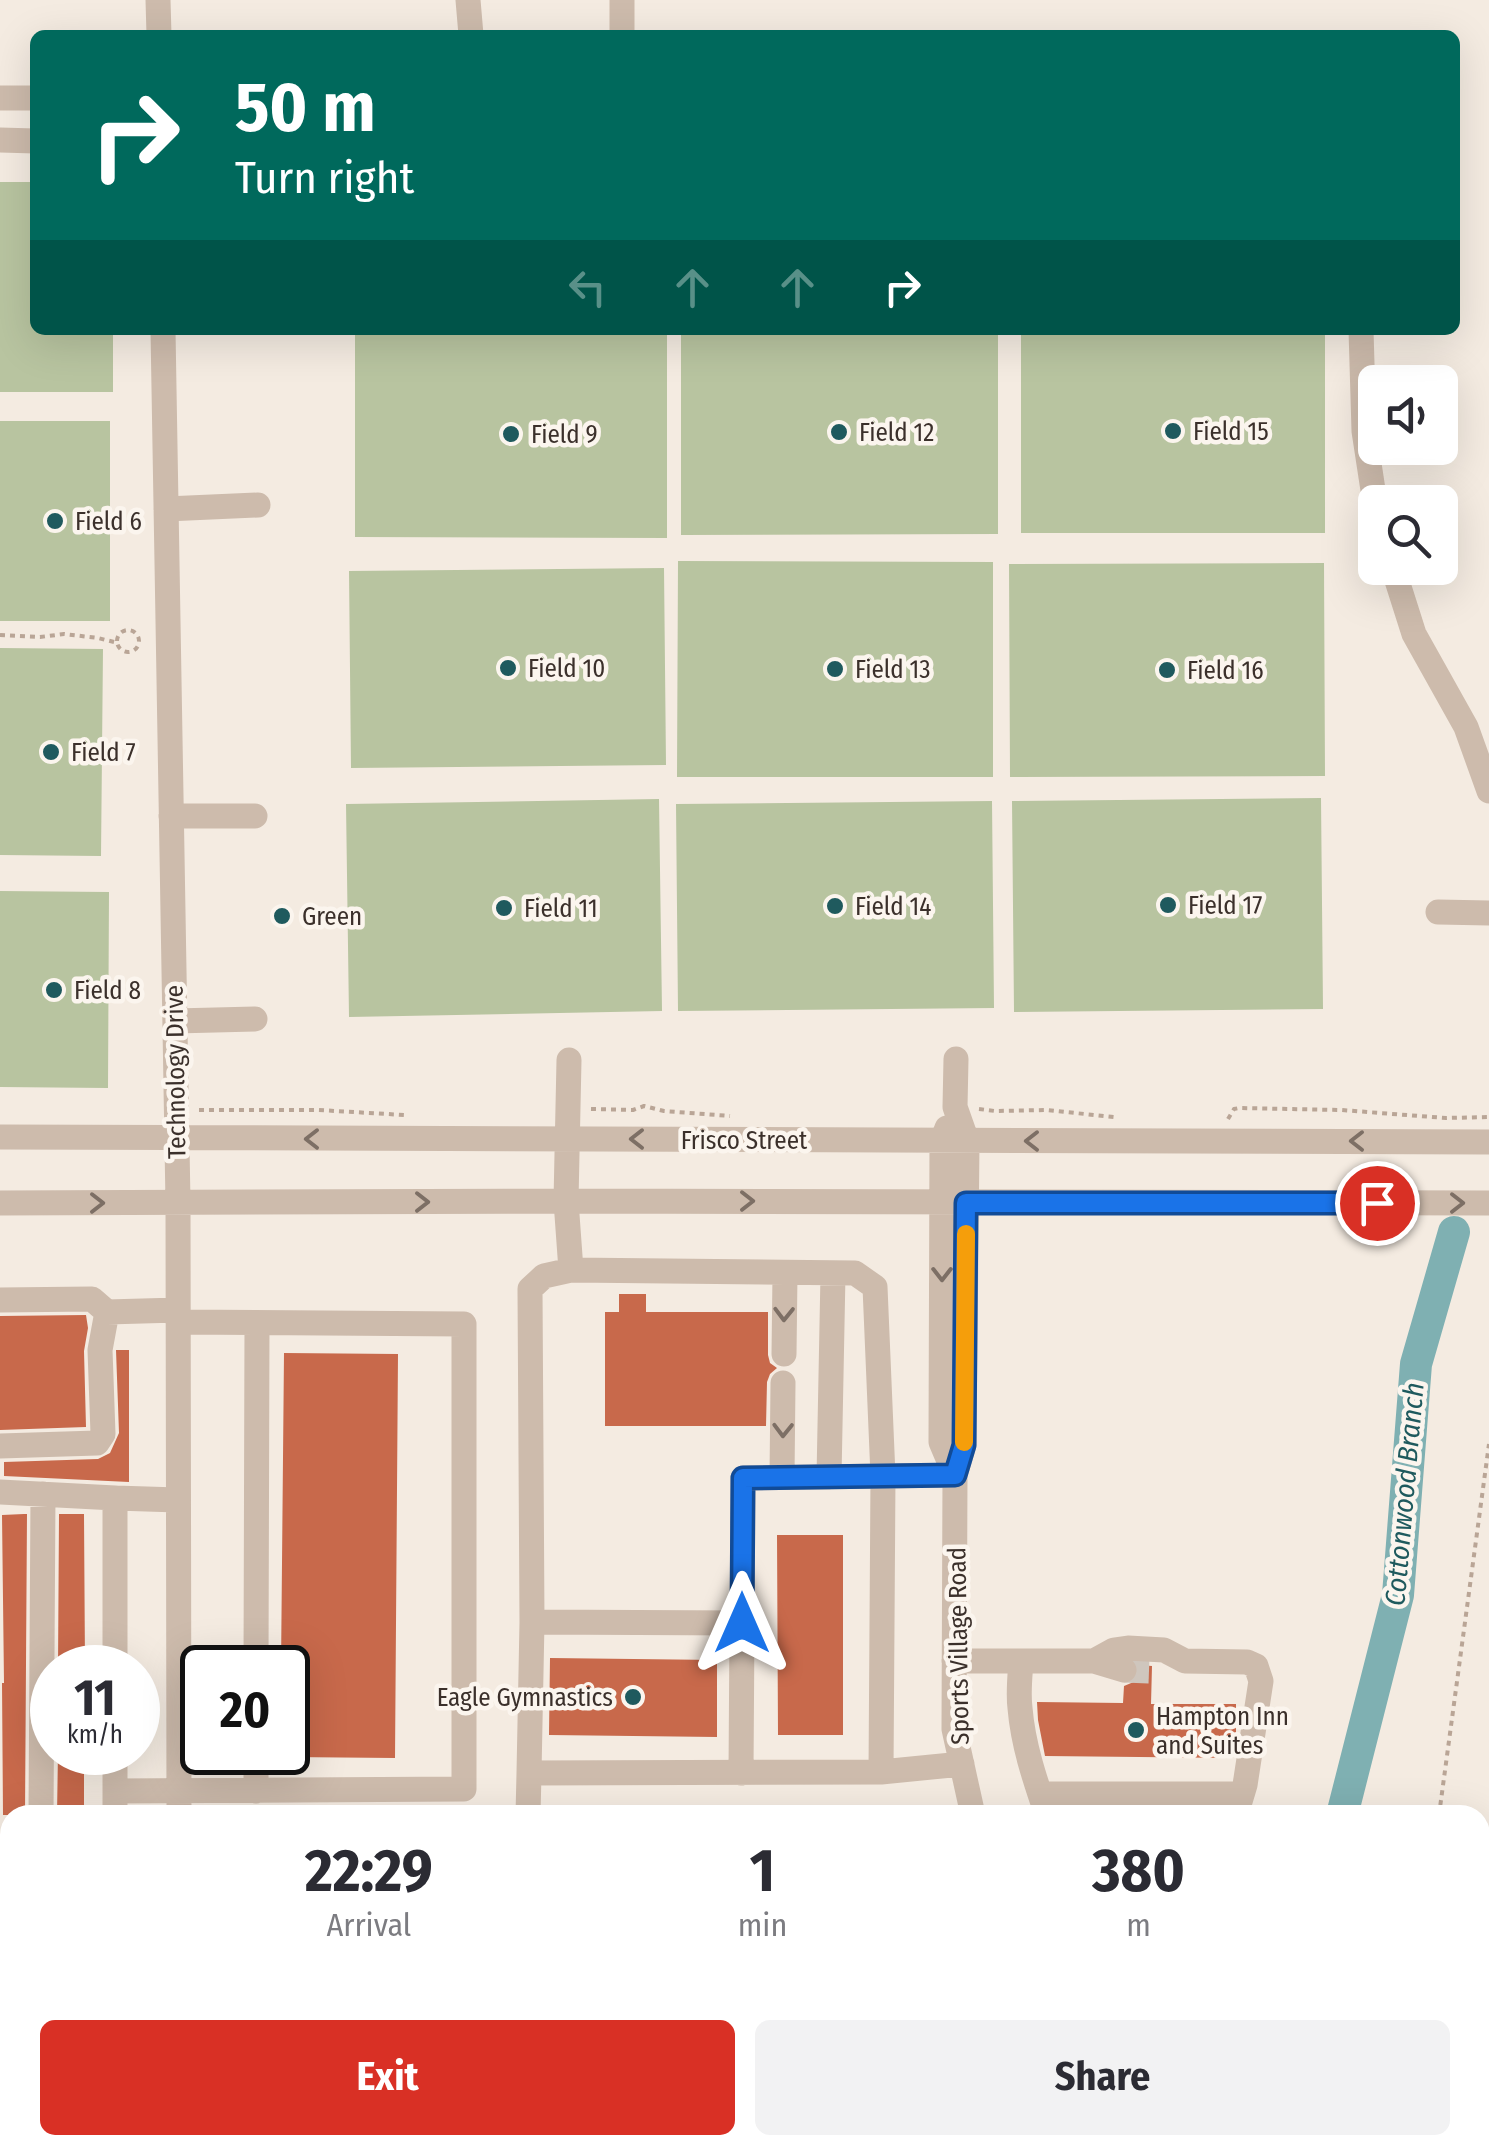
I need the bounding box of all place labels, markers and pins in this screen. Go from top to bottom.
place label: Field 15 [1193,417,1269,447]
place label: Field 12 [859,418,934,448]
place label: Field 9 [531,420,598,450]
marker: Field 15 [1162,420,1184,442]
marker: Field 12 [828,421,850,443]
marker: Field 9 [500,423,522,445]
place label: Field 6 [75,507,142,537]
marker: Field 6 [44,510,66,532]
place label: Field 10 [528,654,605,684]
place label: Field 13 [855,655,931,685]
place label: Field 16 [1187,656,1264,686]
marker: Field 10 [497,657,519,679]
marker: Field 13 [824,658,846,680]
marker: Field 16 [1156,659,1178,681]
place label: Field 7 [71,738,136,768]
marker: Field 7 [40,741,62,763]
place label: Field 17 [1188,891,1262,921]
place label: Field 14 [855,892,931,922]
place label: Field 11 [524,894,598,924]
marker: Field 17 [1157,894,1179,916]
marker: Field 14 [824,895,846,917]
marker: Field 11 [493,897,515,919]
place label: Green [302,902,362,932]
marker: Green [271,905,293,927]
place label: Field 8 [74,976,141,1006]
marker: Field 8 [43,979,65,1001]
pin [1335,1161,1420,1246]
place label: Eagle Gymnastics [437,1683,613,1713]
marker: Eagle Gymnastics [622,1686,644,1708]
place label: Hampton Inn and Suites [1156,1702,1289,1761]
marker: Hampton Inn and Suites [1125,1719,1147,1741]

